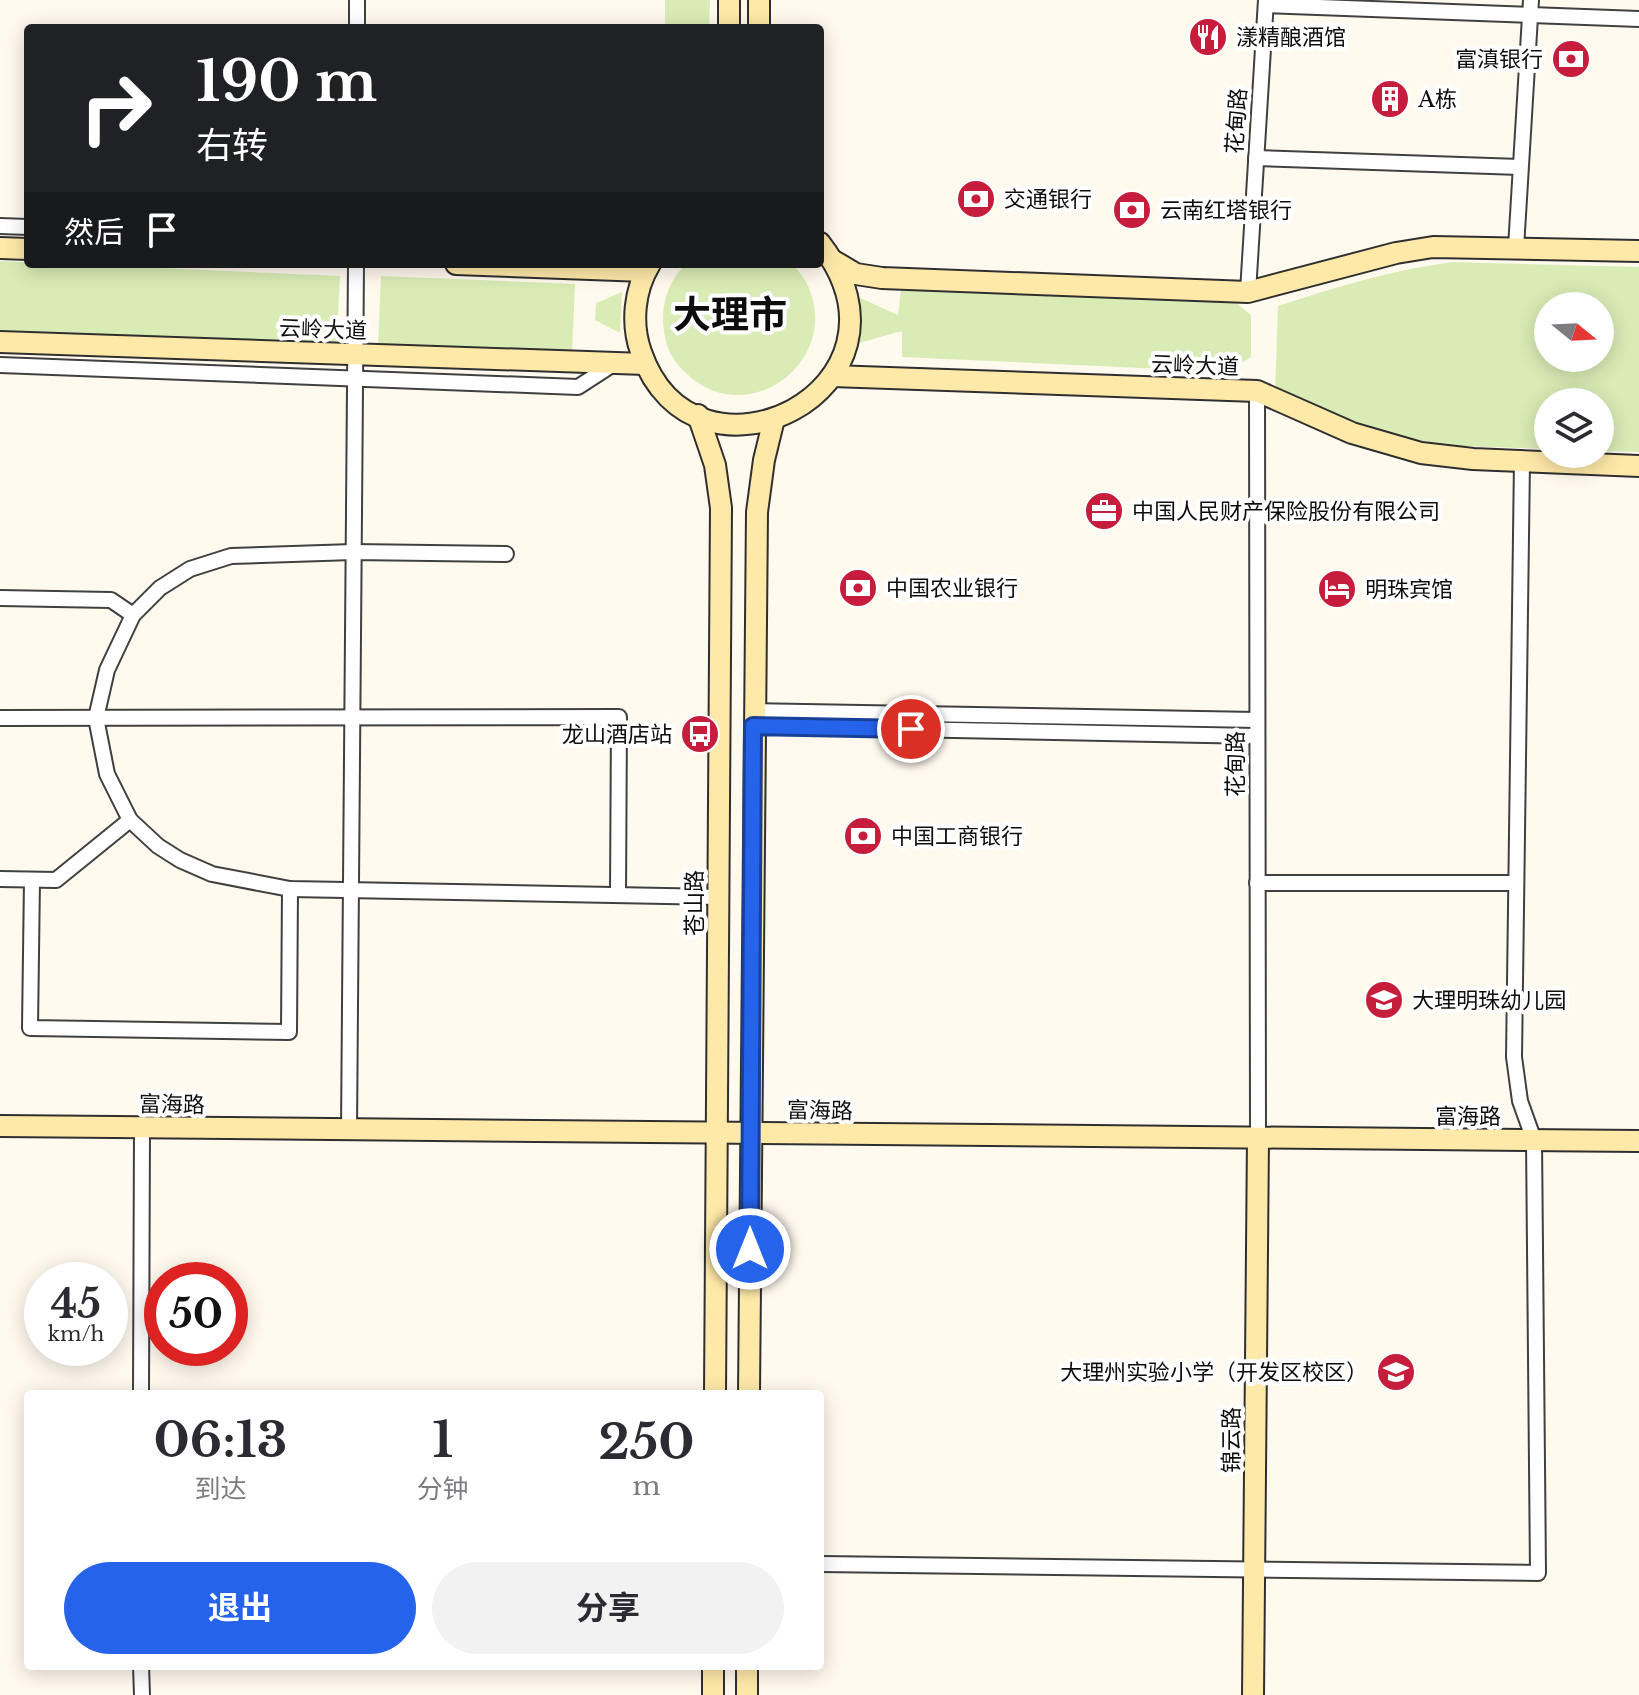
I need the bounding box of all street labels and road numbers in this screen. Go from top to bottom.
street label: 花甸路 [1221,87,1252,155]
street label: 云岭大道 [279,314,367,345]
street label: 云岭大道 [1151,350,1239,381]
street label: 花甸路 [1222,731,1249,797]
street label: 苍山路 [681,870,708,936]
street label: 富海路 [139,1090,205,1119]
street label: 富海路 [787,1096,853,1125]
street label: 富海路 [1435,1103,1501,1130]
street label: 锦云路 [1218,1407,1245,1473]

